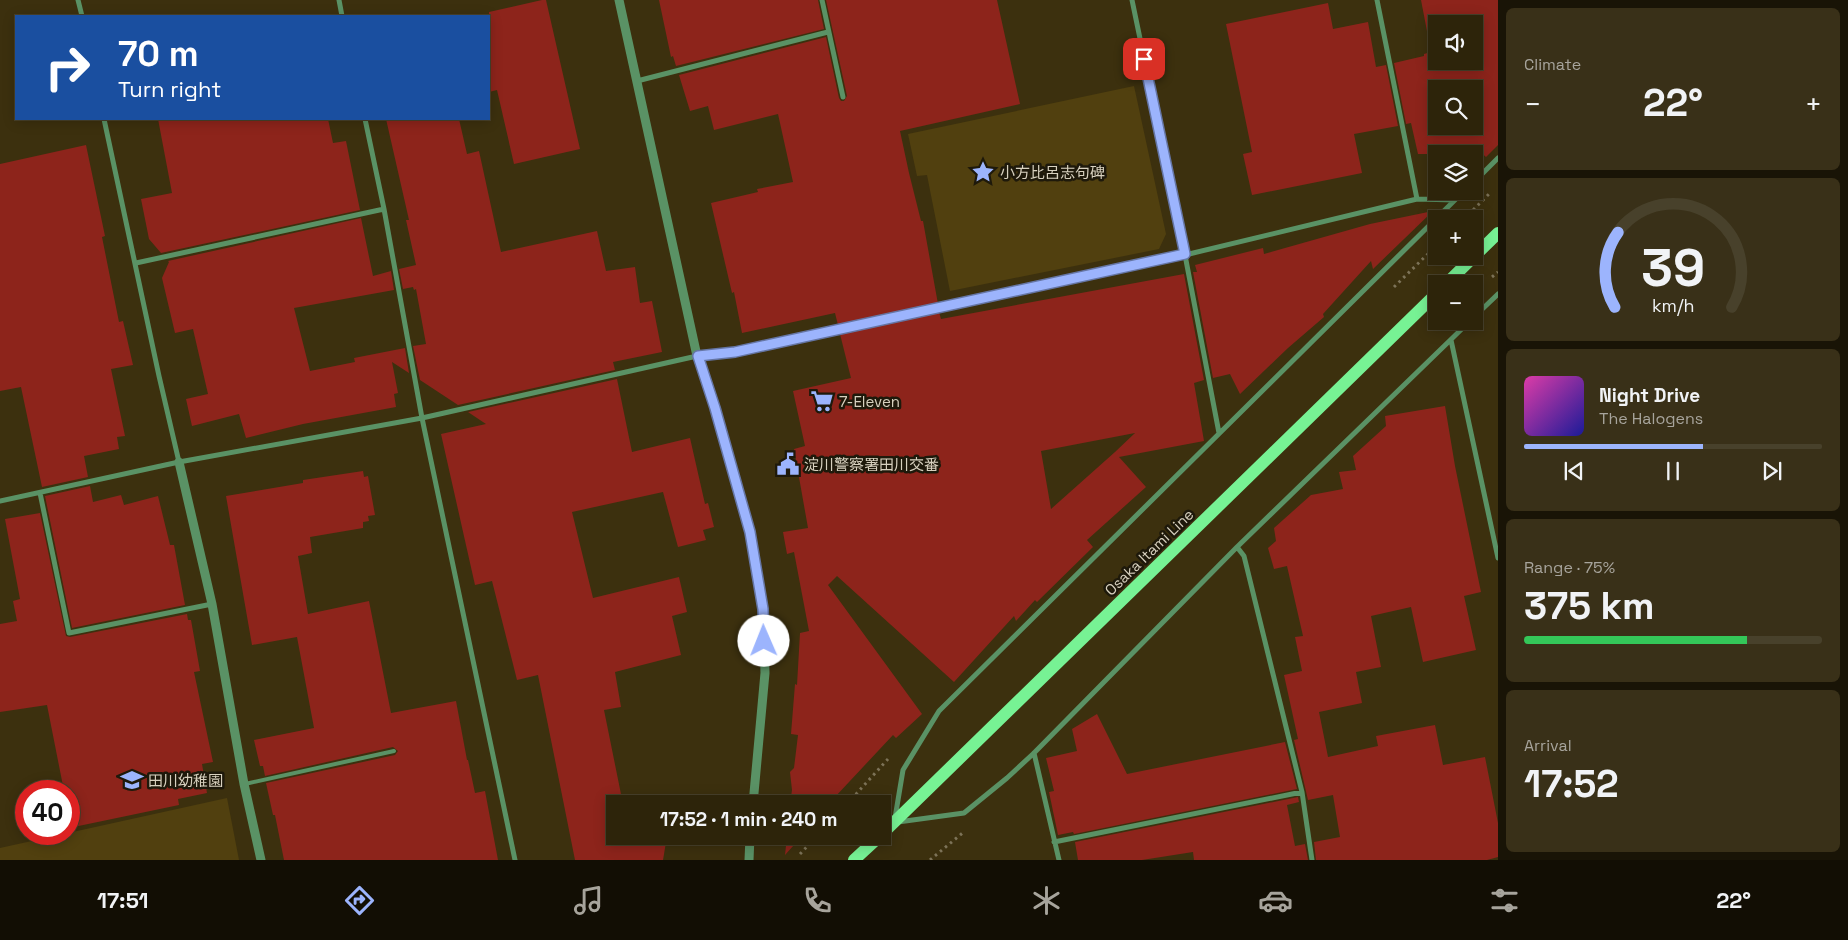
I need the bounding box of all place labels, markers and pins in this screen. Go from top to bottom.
pin [1123,38,1165,80]
place icon: 小方比呂志句碑 [970,159,996,185]
place label: 小方比呂志句碑 [1000,163,1105,182]
supermarket icon: 7-Eleven [809,388,835,414]
place label: 7-Eleven [839,392,900,411]
public building icon: 淀川警察署田川交番 [775,451,801,477]
place label: 淀川警察署田川交番 [804,455,939,474]
school or university icon: 田川幼稚園 [119,767,145,793]
place label: 田川幼稚園 [148,771,223,790]

